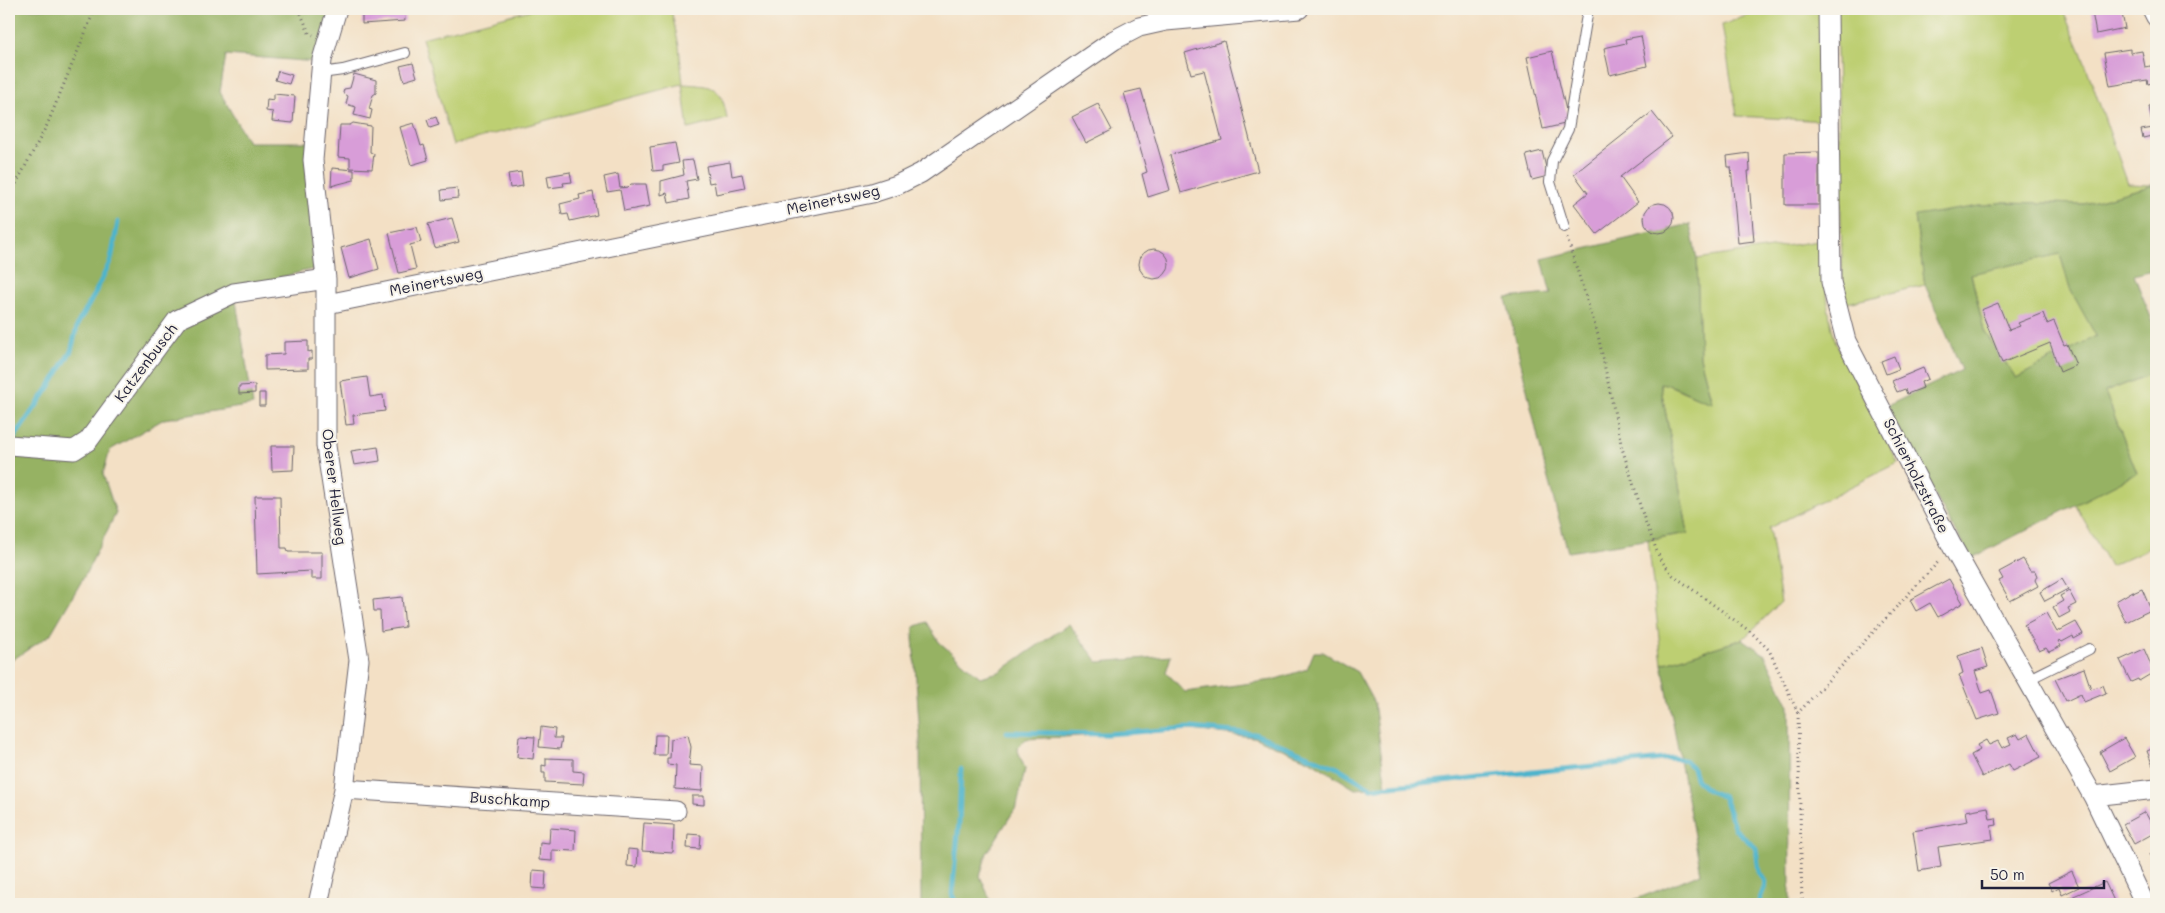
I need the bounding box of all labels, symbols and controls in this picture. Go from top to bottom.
street label: Meinertsweg [785,179,881,219]
street label: Meinertsweg [388,262,484,300]
street label: Katzenbusch [109,319,181,406]
street label: Schierholzstraße [1879,415,1954,536]
street label: Oberer Hellweg [318,428,352,546]
street label: Buschkamp [469,786,551,812]
scale bar [1982,858,2105,890]
text: 50 m [1990,864,2025,884]

